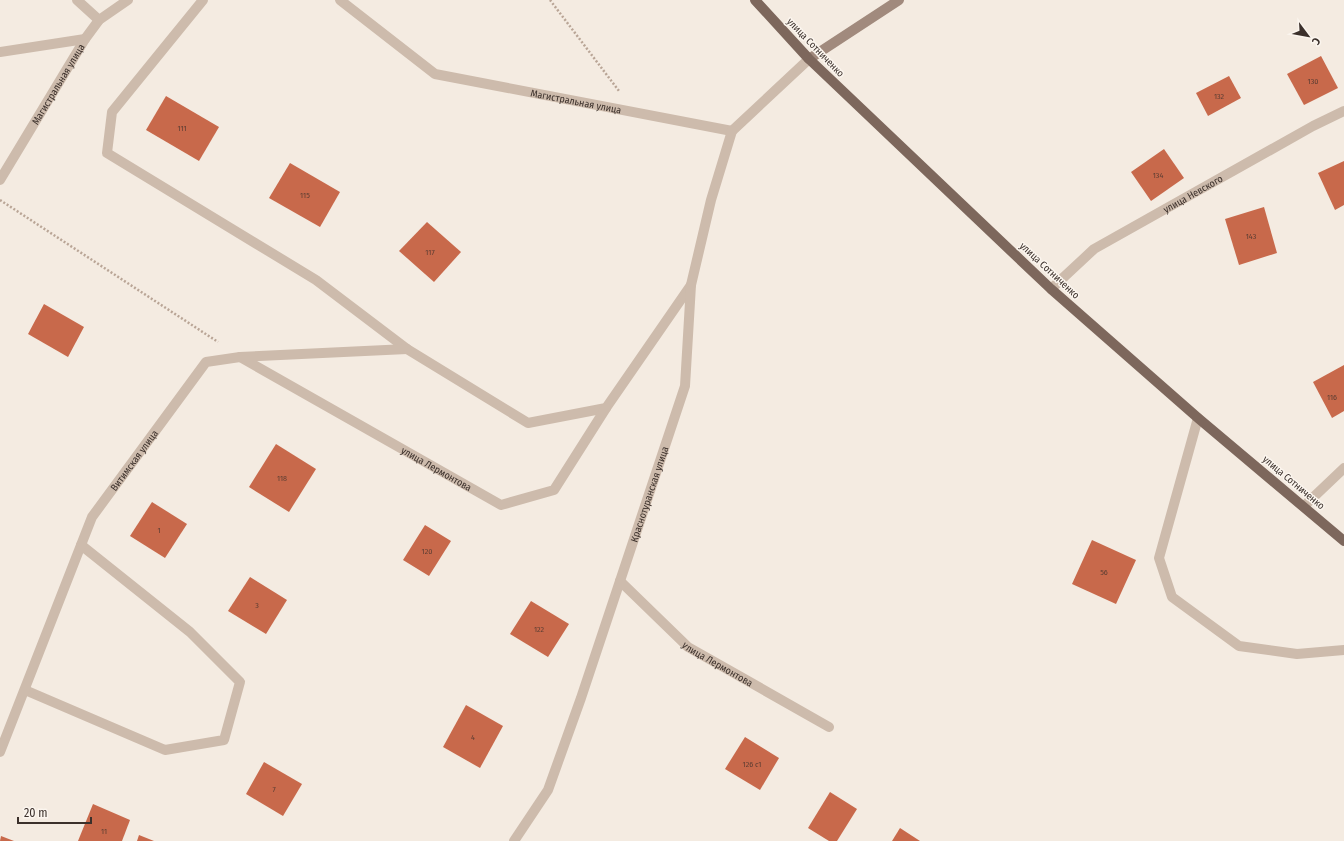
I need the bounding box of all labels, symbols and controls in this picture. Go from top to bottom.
street label: улица Сотниченко [784,16,846,80]
north arrow [1288,16,1328,56]
text: С [1309,35,1323,47]
street label: Магистральная улица [30,42,88,127]
house number: 130 [1308,77,1318,86]
street label: Магистральная улица [529,87,622,117]
house number: 132 [1214,92,1225,101]
house number: 111 [177,124,187,133]
house number: 134 [1153,171,1163,180]
street label: улица Невского [1161,173,1225,216]
house number: 115 [300,191,310,200]
house number: 143 [1246,232,1257,241]
street label: улица Сотниченко [1017,240,1082,301]
house number: 117 [425,248,435,257]
house number: 116 [1327,393,1337,402]
street label: Витимская улица [108,428,161,493]
street label: улица Лермонтова [399,445,474,494]
street label: Краснотуранская улица [628,445,672,544]
street label: улица Сотниченко [1260,453,1327,512]
house number: 118 [277,474,287,483]
house number: 1 [157,526,161,535]
house number: 120 [422,547,432,556]
house number: 56 [1100,568,1108,577]
house number: 3 [255,601,259,610]
house number: 122 [534,625,545,634]
street label: улица Лермонтова [679,640,755,690]
house number: 4 [471,733,475,742]
house number: 126 с1 [743,760,761,769]
house number: 7 [272,785,276,794]
scale bar [18,799,91,825]
text: 20 m [24,806,48,820]
house number: 11 [101,827,107,836]

